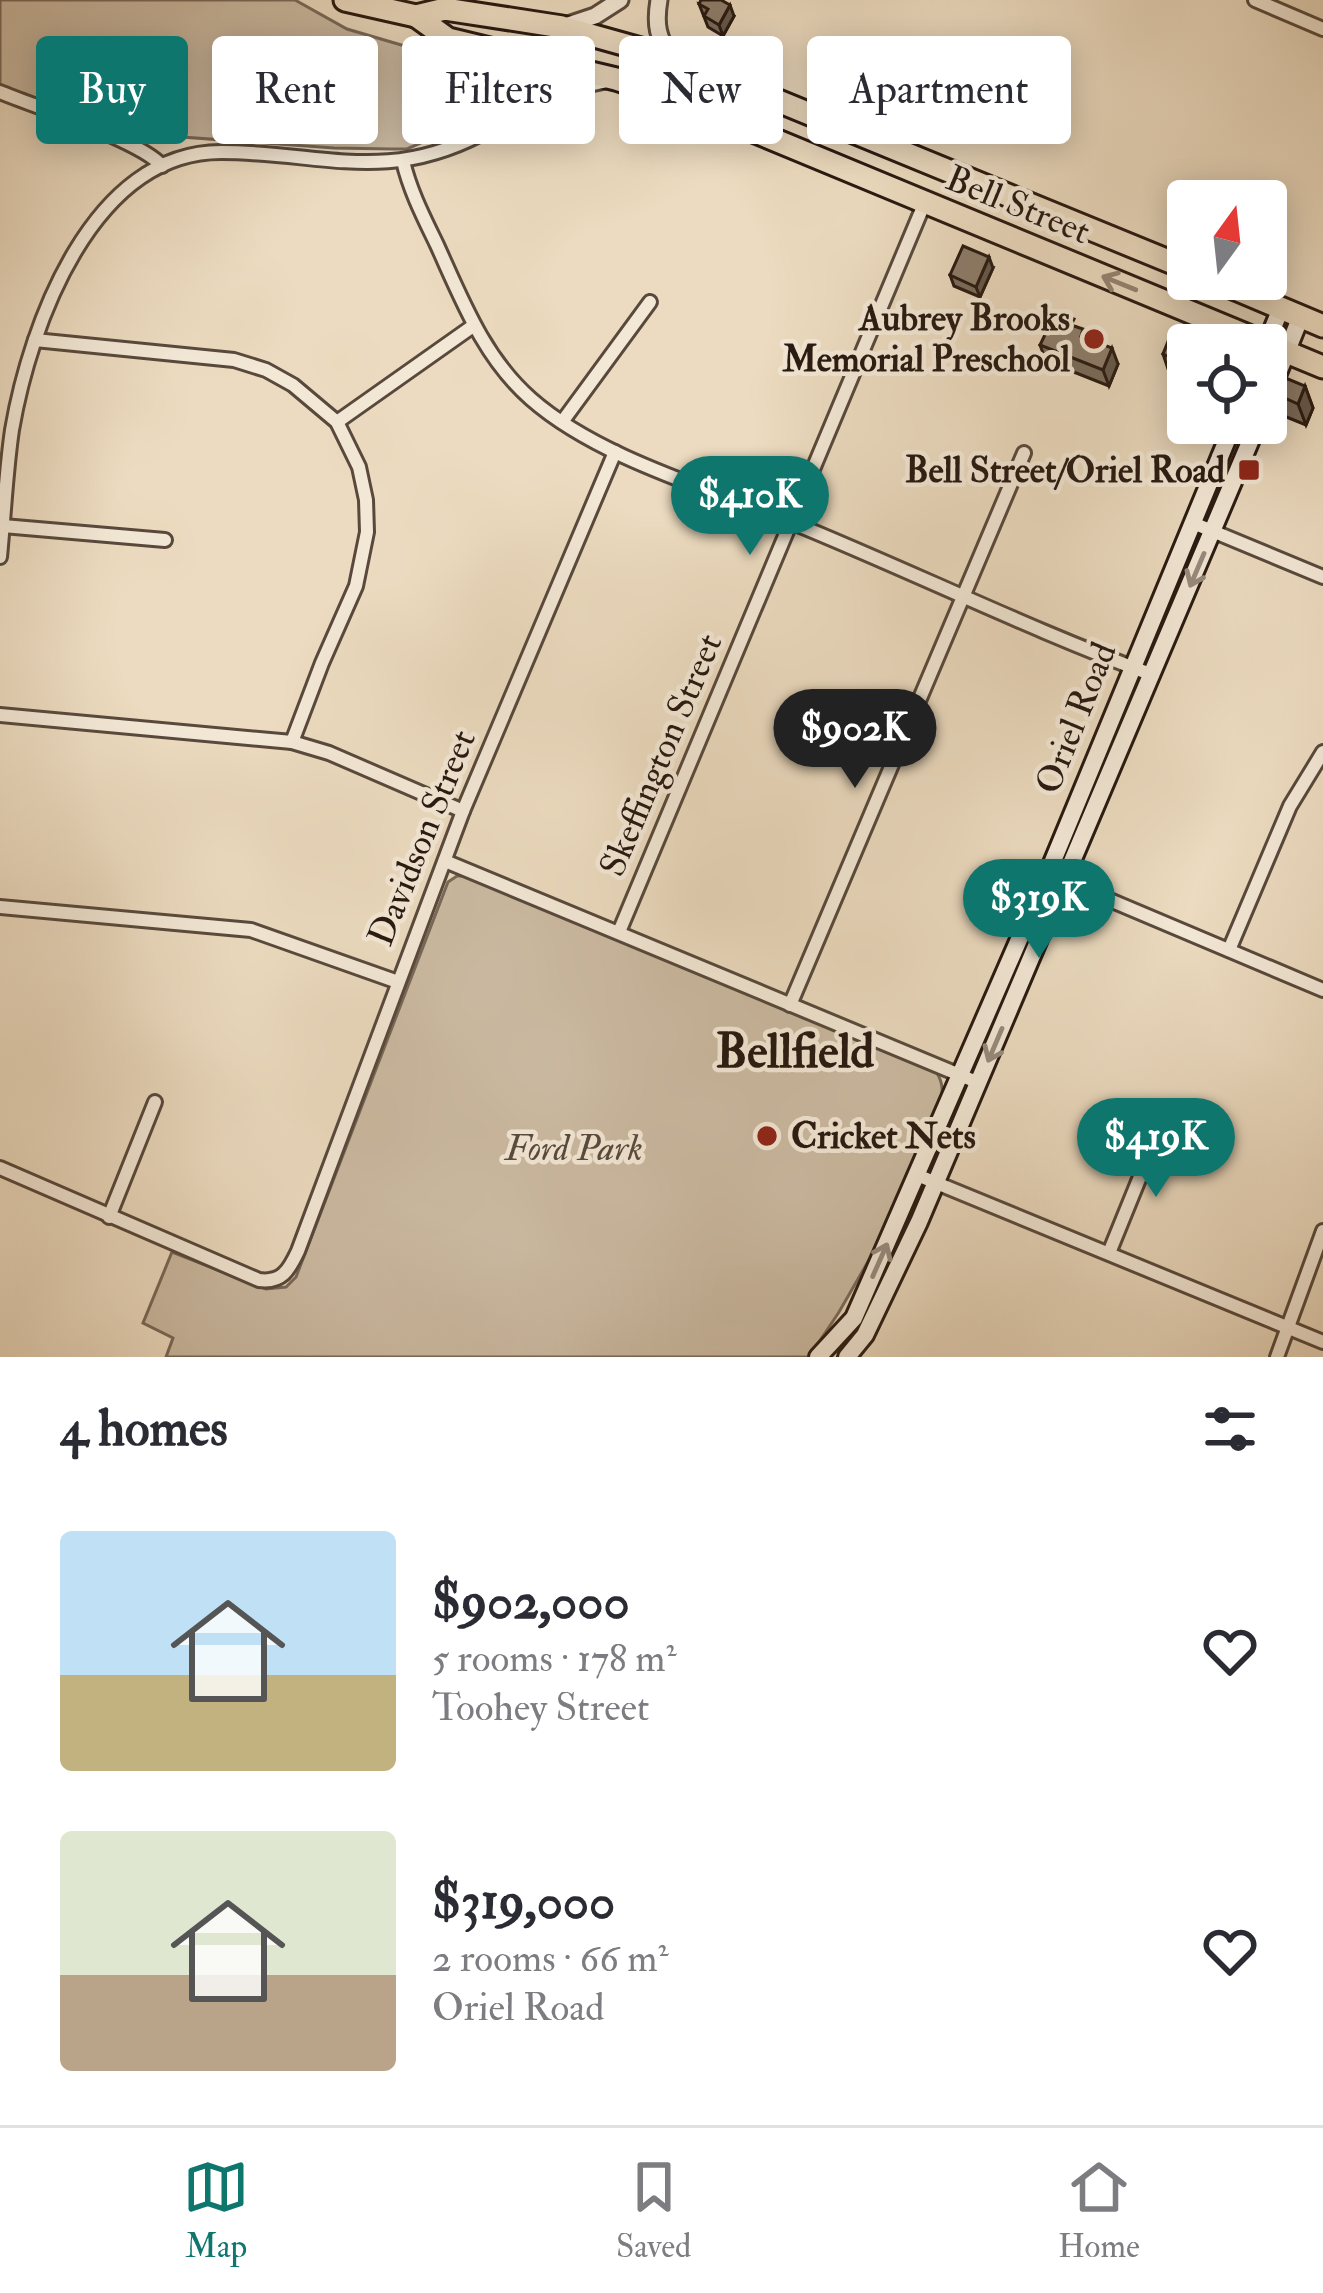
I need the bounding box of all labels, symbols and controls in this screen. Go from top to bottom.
chip: Buy [36,36,188,144]
chip: Rent [212,36,378,144]
chip: Filters [402,36,595,144]
chip: New [619,36,783,144]
chip: Apartment [807,36,1071,144]
street label: Bell Street [939,156,1097,254]
north arrow [1167,180,1287,300]
map controls [1167,180,1287,444]
one-way arrow [1102,271,1139,292]
place label: Aubrey Brooks Memorial Preschool [781,296,1071,382]
button: locate [1167,324,1287,444]
marker: Aubrey Brooks Memorial Preschool [1081,326,1107,352]
place label: Bell Street/Oriel Road [905,448,1225,493]
pin: $410K [666,456,834,558]
marker: Bell Street/Oriel Road [1236,457,1262,483]
text: $410K [698,470,802,519]
one-way arrow [1185,550,1206,587]
street label: Skeffington Street [590,627,732,883]
street label: Oriel Road [1025,635,1127,800]
pin: $902K [771,689,939,791]
text: $902K [800,703,910,752]
street label: Davidson Street [358,724,486,952]
pin: $319K [955,859,1123,961]
text: $319K [990,873,1088,922]
district label: Bellfield [716,1022,875,1082]
one-way arrow [983,1025,1004,1062]
pin: $419K [1072,1098,1240,1200]
text: $419K [1104,1112,1208,1161]
place label: Cricket Nets [791,1114,976,1159]
marker: Cricket Nets [754,1123,780,1149]
park label: Ford Park [503,1126,643,1171]
one-way arrow [870,1242,892,1278]
icon: filters [1197,1396,1263,1462]
text: 4 homes [60,1397,228,1461]
text: $902,000 [432,1570,630,1634]
icon: home [156,1579,300,1723]
icon: heart [1197,1618,1263,1684]
text: 5 rooms · 178 m² [432,1634,677,1683]
text: Toohey Street [432,1683,649,1732]
text: $319,000 [432,1870,615,1934]
icon: home [156,1879,300,2023]
icon: heart [1197,1918,1263,1984]
text: 2 rooms · 66 m² [432,1934,668,1983]
text: Oriel Road [432,1983,605,2032]
tab: Map [183,2154,249,2267]
tab: Saved [616,2154,691,2267]
tab: Home [1058,2154,1140,2267]

